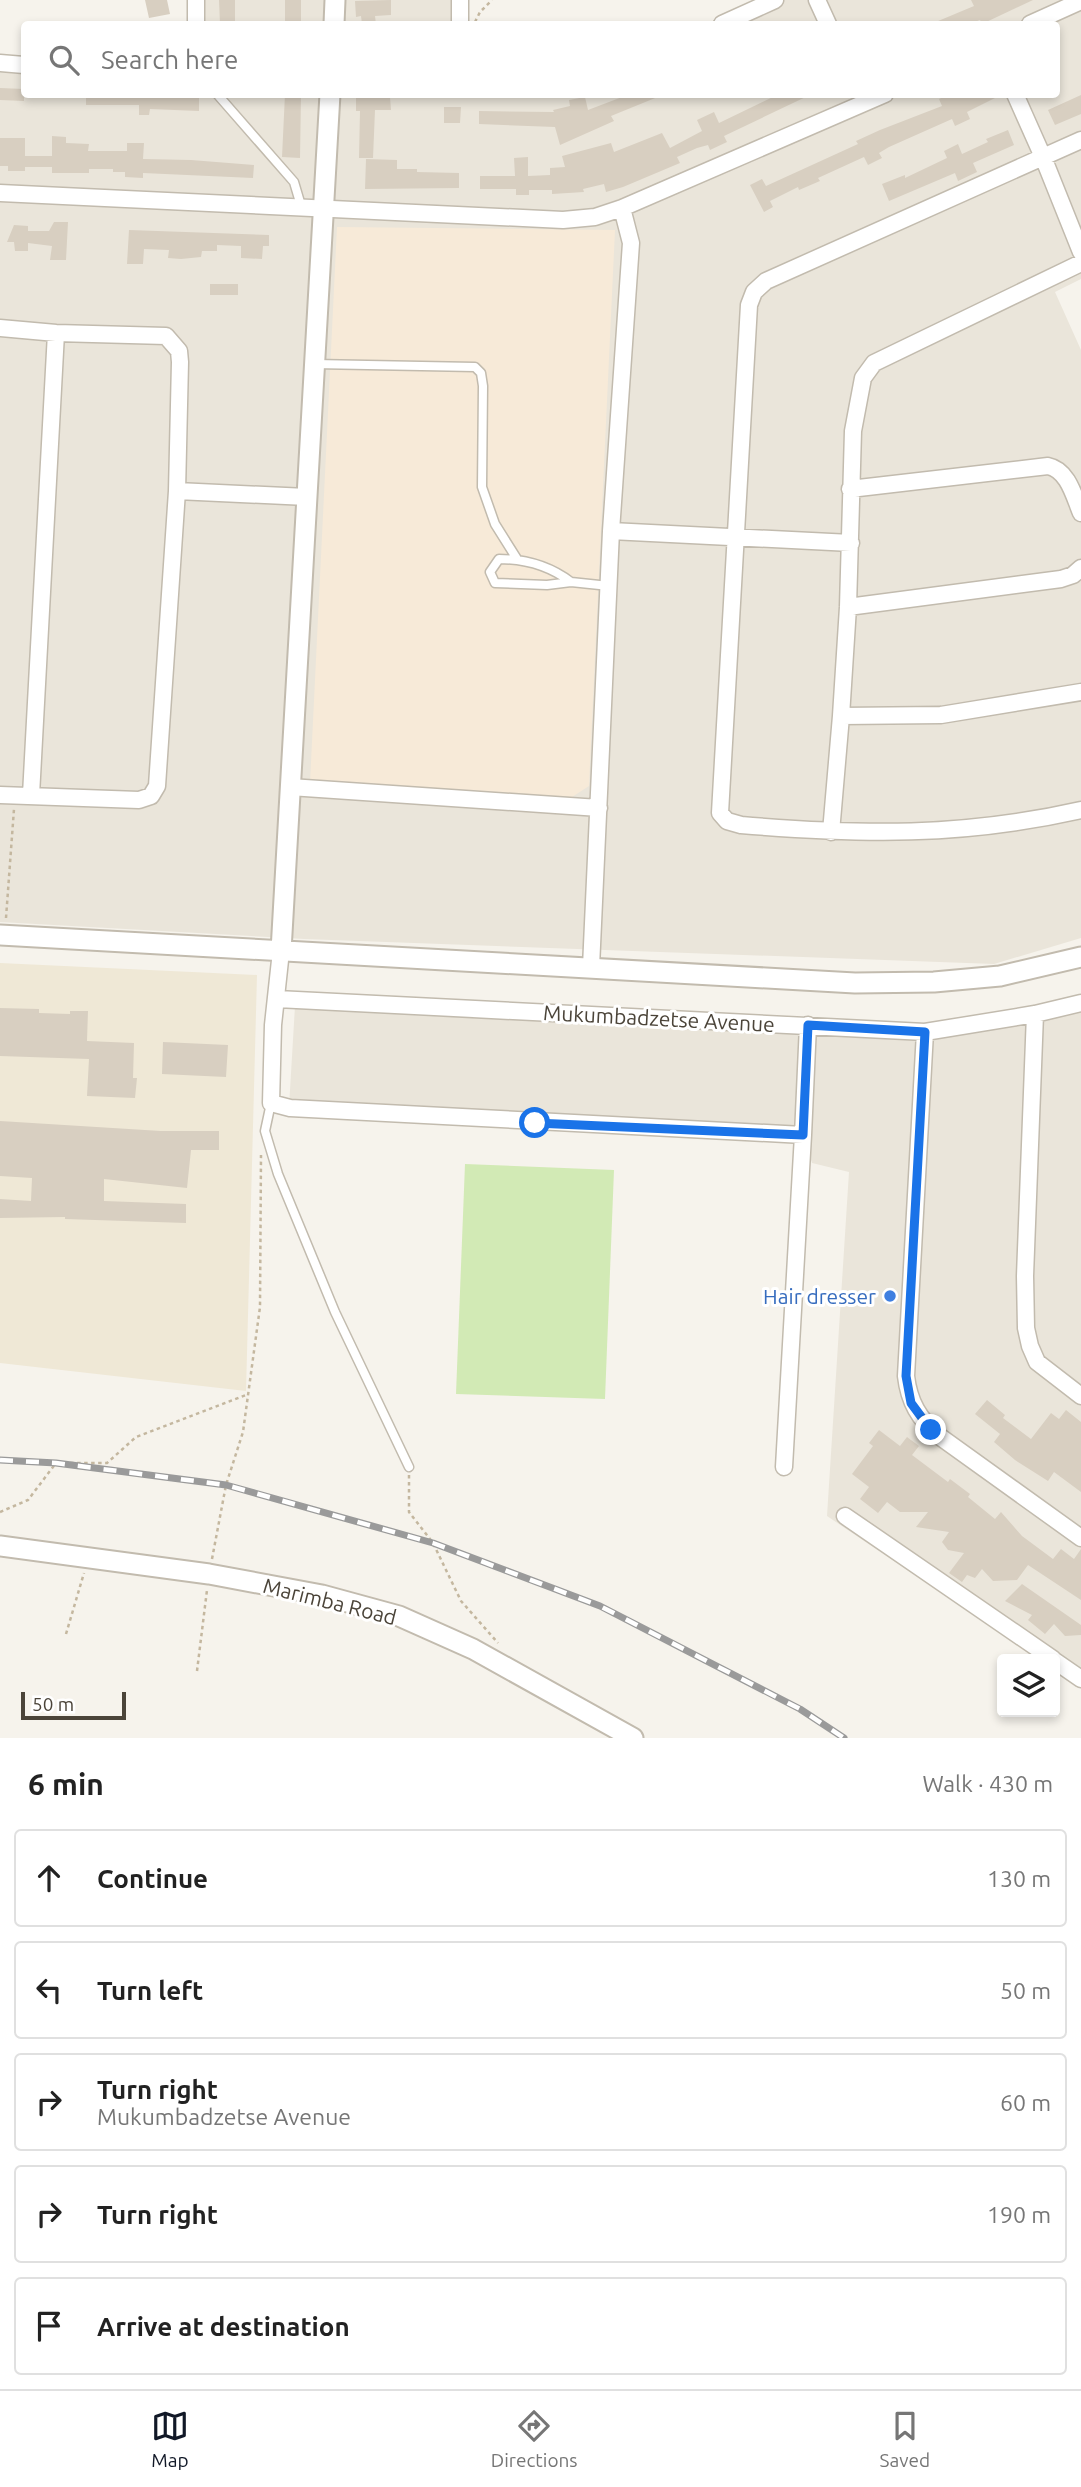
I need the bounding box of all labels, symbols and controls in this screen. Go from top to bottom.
search box [21,21,1060,98]
icon: search [45,41,83,79]
text: Search here [101,45,238,74]
street label: Mukumbadzetse Avenue [543,1000,775,1036]
route start [519,1107,550,1138]
place label: Hair dresser [763,1284,876,1308]
marker: Hair dresser [882,1288,898,1304]
route end [915,1414,946,1445]
street label: Marimba Road [261,1573,399,1629]
map controls [997,1654,1060,1717]
button: layers [997,1654,1060,1717]
scale bar [21,1689,126,1721]
text: 50 m [32,1693,74,1715]
text: 6 min [28,1767,104,1801]
text: Walk · 430 m [922,1771,1053,1796]
icon: ahead [30,1859,68,1897]
text: Continue [97,1864,208,1893]
text: 130 m [987,1866,1051,1891]
icon: left [30,1971,68,2009]
text: Turn left [97,1976,203,2005]
text: 50 m [1000,1978,1051,2003]
text: Turn right [97,2075,218,2104]
icon: right [30,2083,68,2121]
text: 60 m [1000,2090,1051,2115]
text: Mukumbadzetse Avenue [97,2104,351,2129]
icon: right [30,2195,68,2233]
text: Turn right [97,2200,218,2229]
text: 190 m [987,2202,1051,2227]
icon: arrive [30,2307,68,2345]
text: Arrive at destination [97,2312,350,2341]
tab: Map [151,2407,189,2471]
tab: Directions [491,2407,578,2471]
tab: Saved [879,2407,930,2471]

